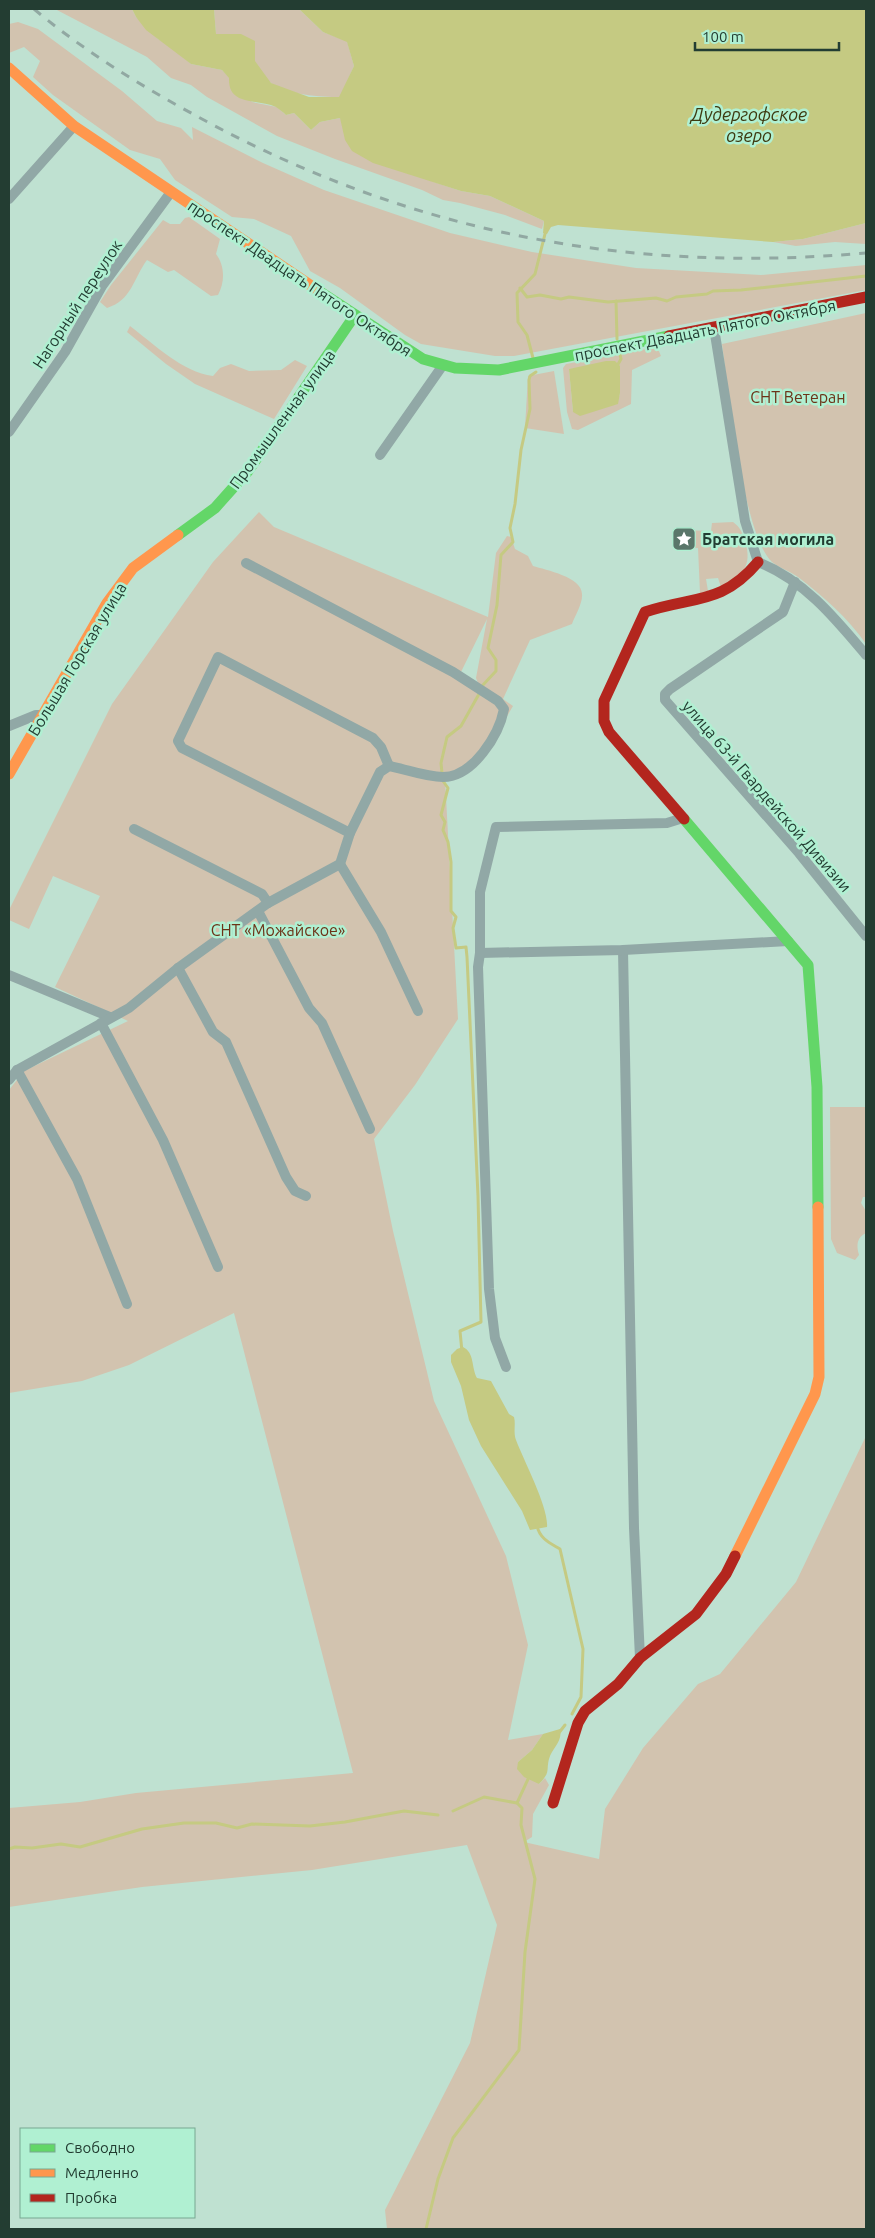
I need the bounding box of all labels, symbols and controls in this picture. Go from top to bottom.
scale bar [695,20,839,52]
text: 100 m [702,28,744,45]
water label: Дудергофское озеро [689,104,807,145]
street label: проспект Двадцать Пятого Октября [185,196,415,360]
street label: Нагорный переулок [29,236,125,372]
street label: проспект Двадцать Пятого Октября [573,296,837,364]
street label: Промышленная улица [226,346,338,492]
park label: СНТ Ветеран [750,388,846,406]
place icon: Братская могила [671,526,697,552]
place label: Братская могила [702,530,834,548]
street label: Большая Горская улица [24,579,130,739]
street label: улица 63-й Гвардейской Дивизии [679,697,855,895]
park label: СНТ «Можайское» [211,921,345,939]
legend [20,2128,195,2218]
text: Свободно [65,2139,135,2156]
text: Медленно [65,2164,139,2181]
text: Пробка [65,2189,117,2206]

